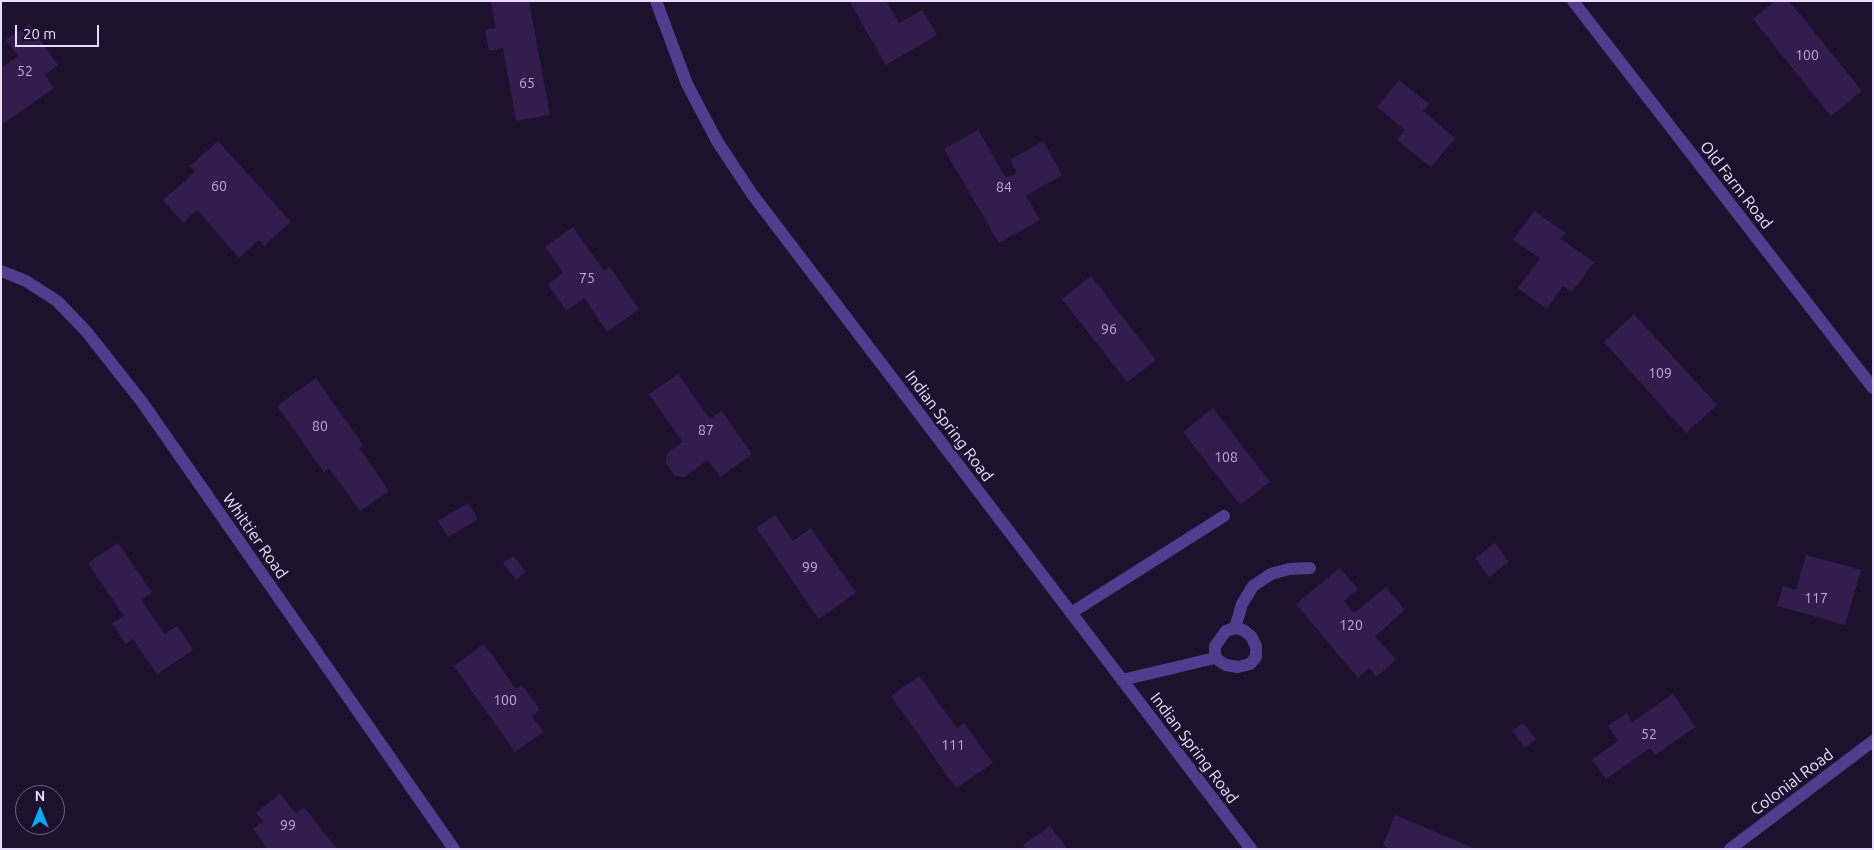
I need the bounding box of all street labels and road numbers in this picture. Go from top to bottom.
street label: Old Farm Road [1696,137,1776,233]
street label: Indian Spring Road [901,367,997,485]
street label: Whittier Road [219,490,291,582]
street label: Indian Spring Road [1146,689,1242,807]
street label: Colonial Road [1747,745,1837,819]

